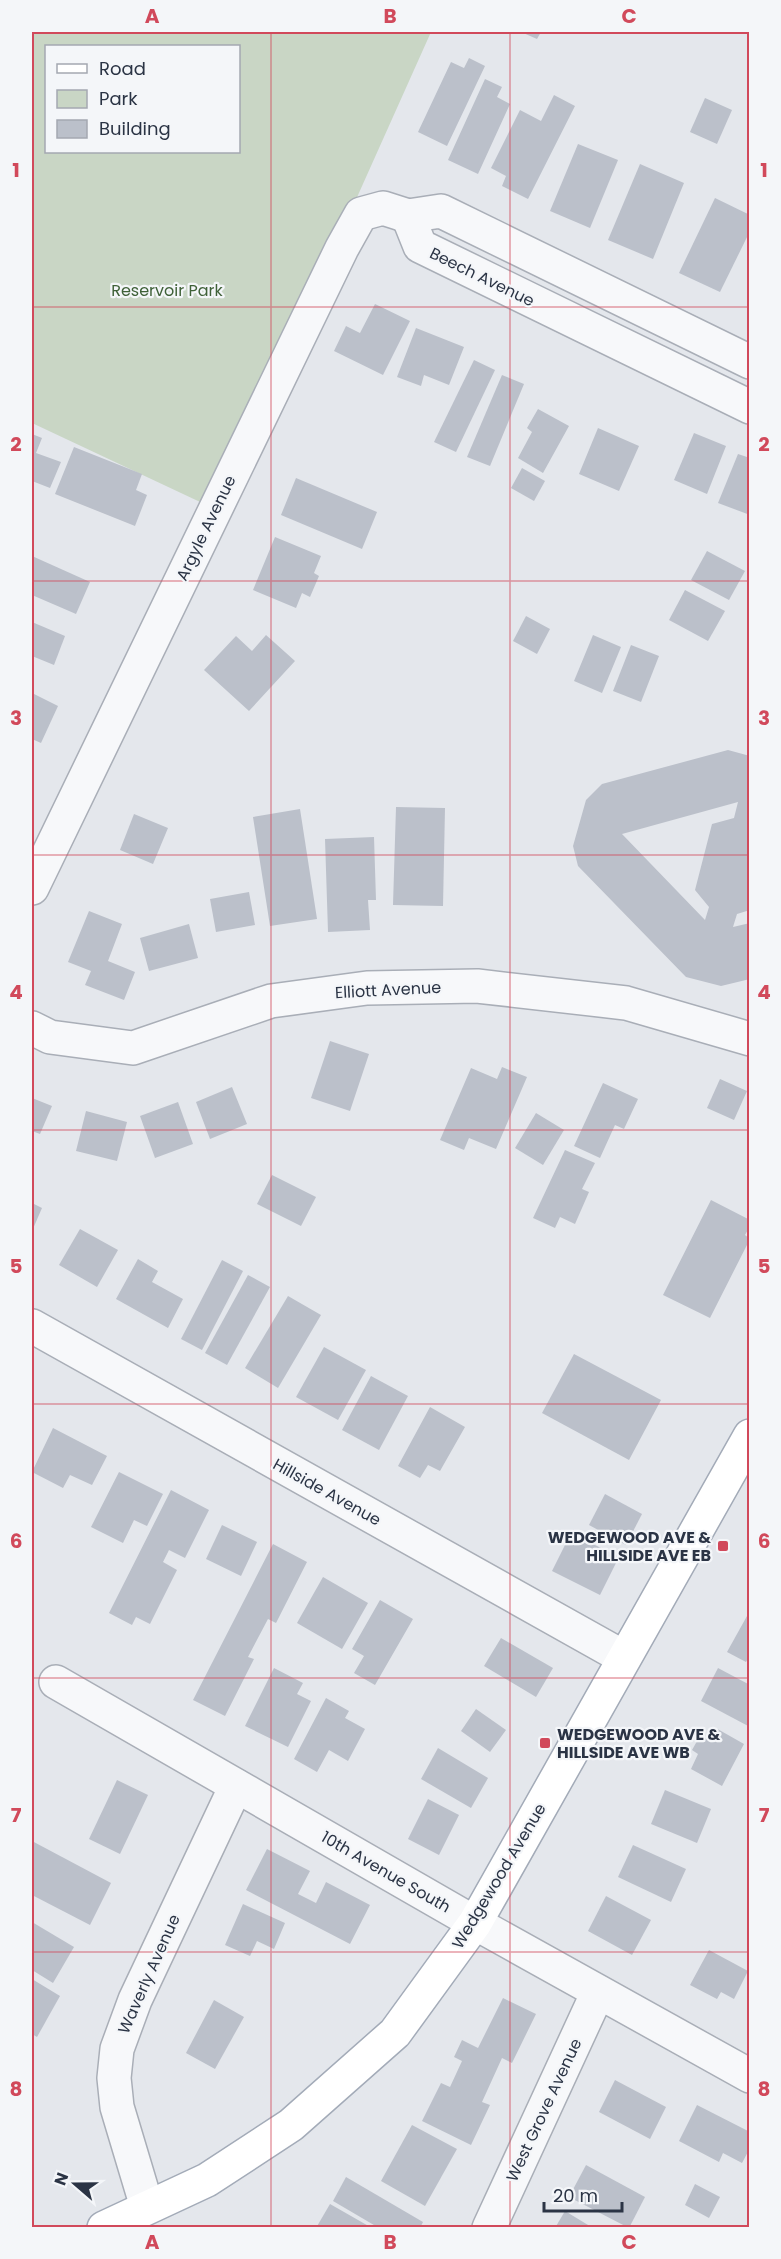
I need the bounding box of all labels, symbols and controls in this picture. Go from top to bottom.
text: A [145,2,160,30]
text: B [383,2,397,30]
text: C [621,2,637,30]
legend [45,45,240,153]
text: Road [99,56,146,81]
text: Park [99,86,138,111]
text: Building [99,116,171,141]
text: 1 [12,156,20,184]
text: 1 [760,156,768,184]
street label: Beech Avenue [426,242,538,312]
park label: Reservoir Park [111,279,224,302]
text: 2 [10,430,22,458]
text: 2 [758,430,770,458]
street label: Argyle Avenue [171,471,242,585]
text: 3 [10,704,22,732]
text: 3 [758,704,770,732]
street label: Elliott Avenue [334,976,442,1004]
text: 4 [9,978,23,1006]
text: 4 [757,978,771,1006]
text: 5 [10,1252,23,1280]
text: 5 [758,1252,771,1280]
street label: Hillside Avenue [269,1453,385,1531]
place label: WEDGEWOOD AVE & HILLSIDE AVE EB [548,1526,711,1567]
text: 6 [10,1527,22,1555]
text: 6 [758,1527,770,1555]
marker: WEDGEWOOD AVE & HILLSIDE AVE EB [716,1539,730,1553]
place label: WEDGEWOOD AVE & HILLSIDE AVE WB [557,1723,720,1764]
marker: WEDGEWOOD AVE & HILLSIDE AVE WB [538,1736,552,1750]
street label: Wedgewood Avenue [446,1799,552,1953]
text: 7 [11,1801,22,1829]
text: 7 [759,1801,770,1829]
street label: 10th Avenue South [317,1826,455,1918]
street label: Waverly Avenue [112,1911,186,2037]
street label: West Grove Avenue [501,2034,587,2186]
text: 8 [10,2075,22,2103]
text: 8 [758,2075,770,2103]
north arrow [45,2154,105,2214]
text: N [49,2169,74,2189]
scale bar [544,2175,622,2213]
text: 20 m [553,2183,598,2208]
text: A [145,2228,160,2256]
text: B [383,2228,397,2256]
text: C [621,2228,637,2256]

